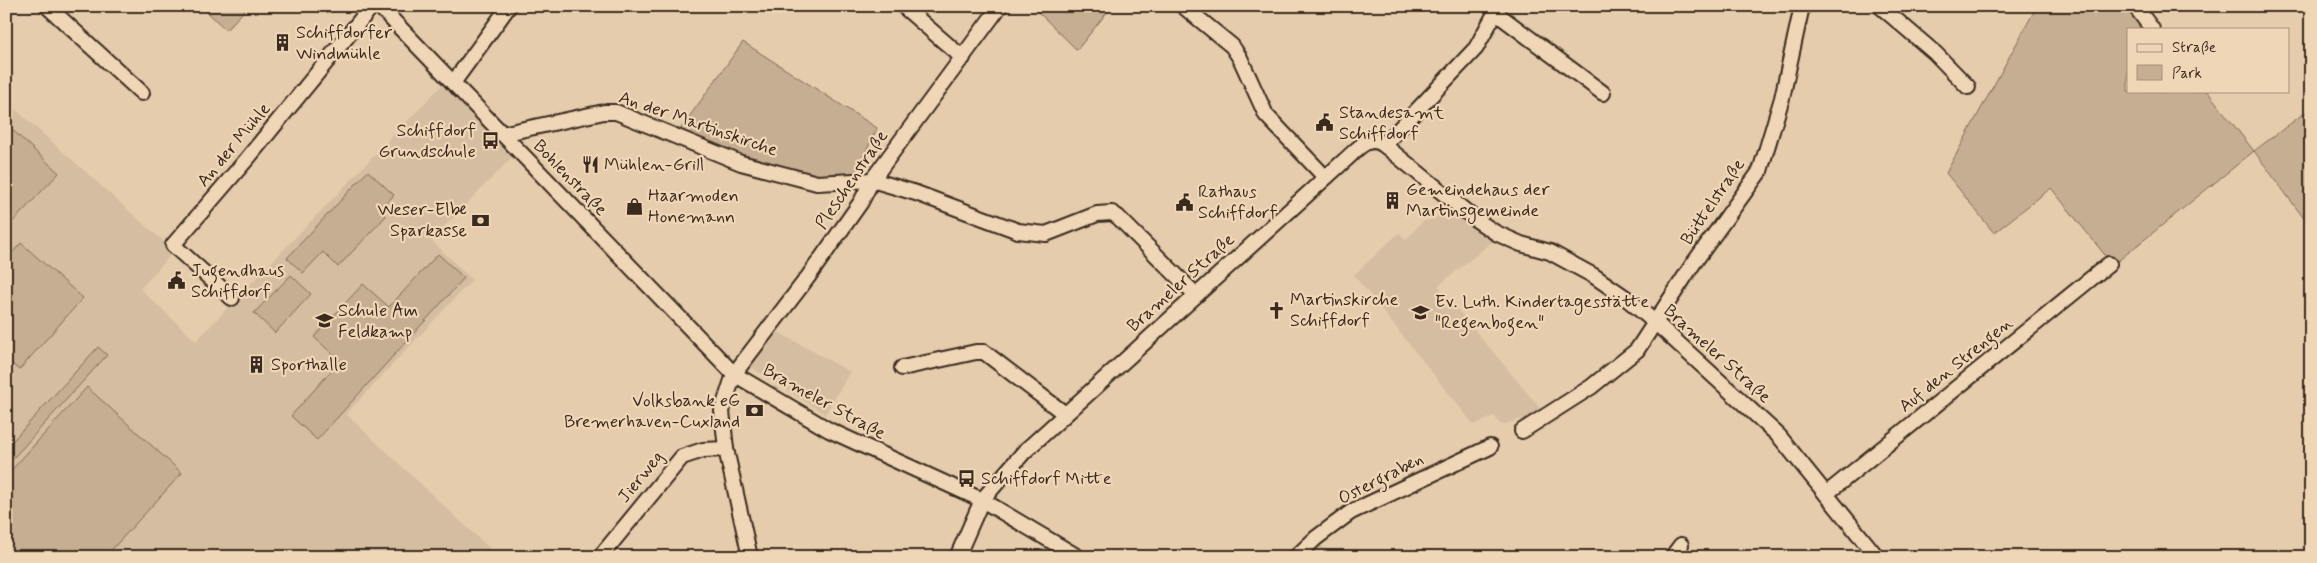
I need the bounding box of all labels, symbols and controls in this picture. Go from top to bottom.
place label: Schiffdorfer Windmühle [296,21,393,66]
legend [2127,28,2290,92]
building icon: Schiffdorfer Windmühle [272,33,292,53]
text: Straße [2172,38,2216,58]
text: Park [2172,64,2202,84]
street label: An der Martinskirche [615,86,781,162]
street label: An der Mühle [192,98,276,192]
place label: Standesamt Schiffdorf [1339,101,1444,146]
public building icon: Standesamt Schiffdorf [1315,113,1335,133]
place label: Schiffdorf Grundschule [378,119,476,164]
street label: Pleschenstraße [810,126,894,234]
bus stop icon: Schiffdorf Grundschule [480,131,500,151]
street label: Bohlenstraße [528,135,613,221]
place label: Mühlen-Grill [604,153,704,177]
street label: Büttelstraße [1675,154,1751,250]
restaurant icon: Mühlen-Grill [580,155,600,175]
place label: Gemeindehaus der Martinsgemeinde [1406,178,1550,224]
place label: Rathaus Schiffdorf [1198,180,1278,225]
place label: Haarmoden Honemann [648,184,739,229]
building icon: Gemeindehaus der Martinsgemeinde [1382,190,1402,210]
public building icon: Rathaus Schiffdorf [1174,192,1194,212]
shop icon: Haarmoden Honemann [624,196,644,216]
place label: Weser-Elbe Sparkasse [378,198,467,243]
bank icon: Weser-Elbe Sparkasse [471,210,491,230]
street label: Brameler Straße [1122,228,1240,338]
place label: Jugendhaus Schiffdorf [191,259,284,304]
public building icon: Jugendhaus Schiffdorf [167,271,187,291]
place label: Martinskirche Schiffdorf [1290,288,1398,333]
place label: Ev. Luth. Kindertagesstätte "Regenbogen" [1435,290,1649,337]
place label: Schule Am Feldkamp [338,299,418,344]
street label: Brameler Straße [1658,299,1776,409]
church icon: Martinskirche Schiffdorf [1266,300,1286,320]
school or university icon: Ev. Luth. Kindertagesstätte "Regenbogen" [1411,302,1431,322]
school or university icon: Schule Am Feldkamp [314,311,334,331]
street label: Auf den Strengen [1894,312,2019,420]
place label: Sporthalle [271,353,347,377]
building icon: Sporthalle [247,355,267,375]
street label: Brameler Straße [758,358,890,446]
place label: Volksbank eG Bremerhaven-Cuxland [564,389,740,434]
bank icon: Volksbank eG Bremerhaven-Cuxland [744,401,764,421]
street label: Jierweg [613,446,669,508]
street label: Ostergraben [1334,447,1429,512]
place label: Schiffdorf Mitte [981,467,1112,491]
bus stop icon: Schiffdorf Mitte [957,469,977,489]

